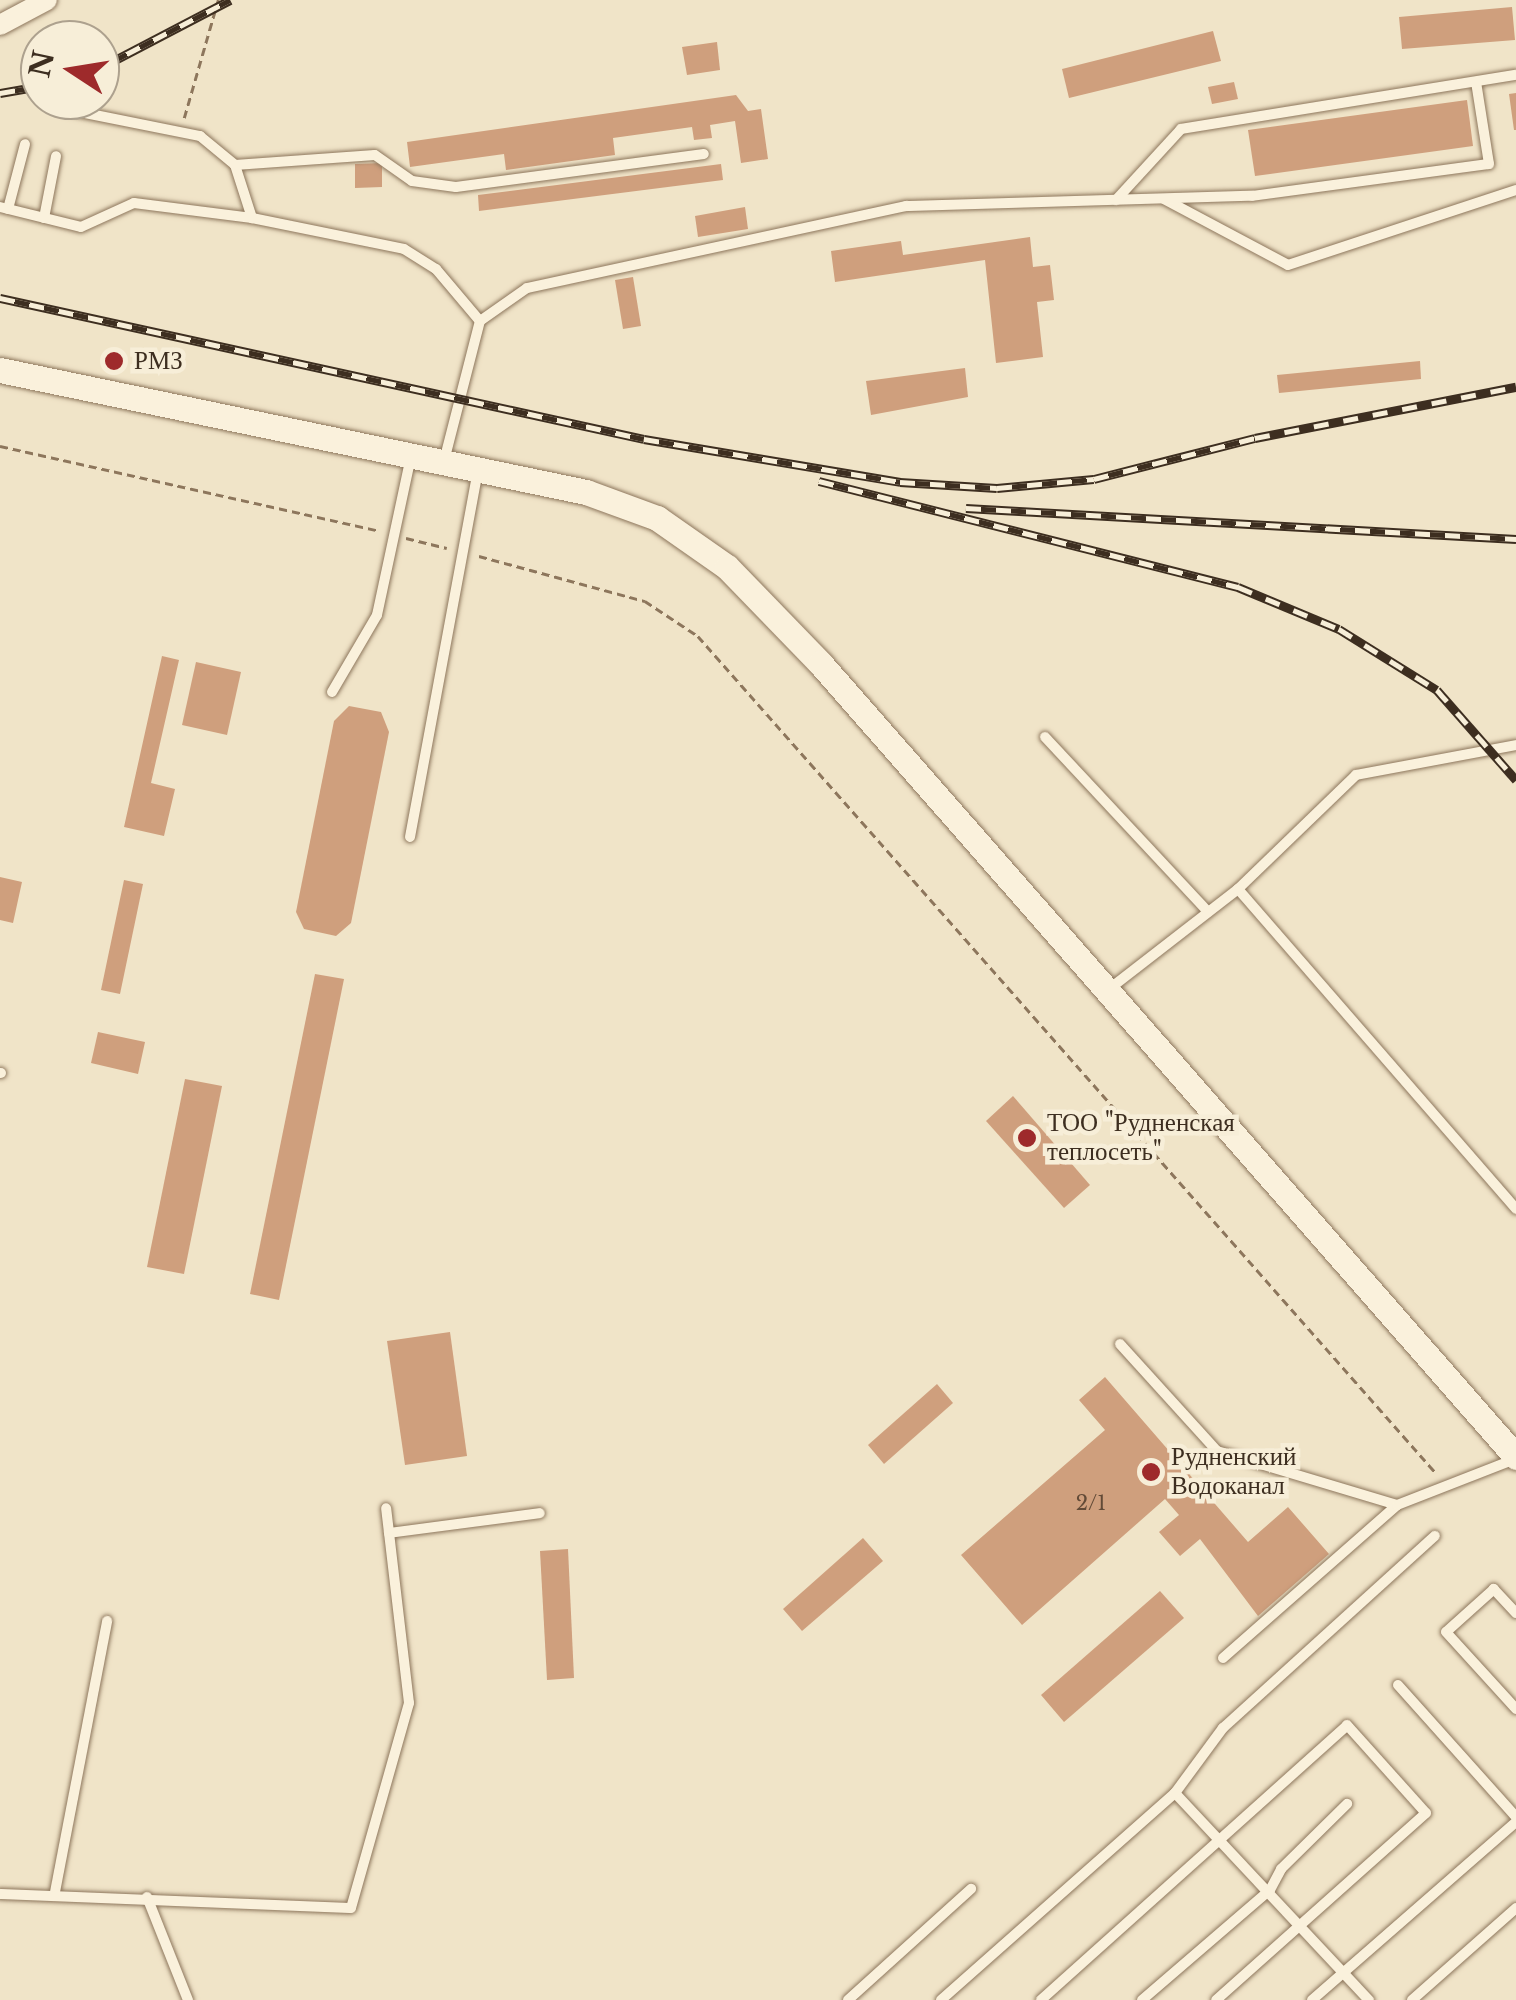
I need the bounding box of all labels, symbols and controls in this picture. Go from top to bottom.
north arrow [20,20,120,120]
text: N [22,48,62,81]
place label: РМЗ [134,346,183,376]
marker: РМЗ [103,350,125,372]
place label: ТОО "Рудненская теплосеть" [1047,1109,1235,1168]
marker: ТОО "Рудненская теплосеть" [1016,1127,1038,1149]
place label: Рудненский Водоканал [1171,1443,1296,1502]
marker: Рудненский Водоканал [1140,1461,1162,1483]
house number: 2/1 [1076,1491,1106,1515]

